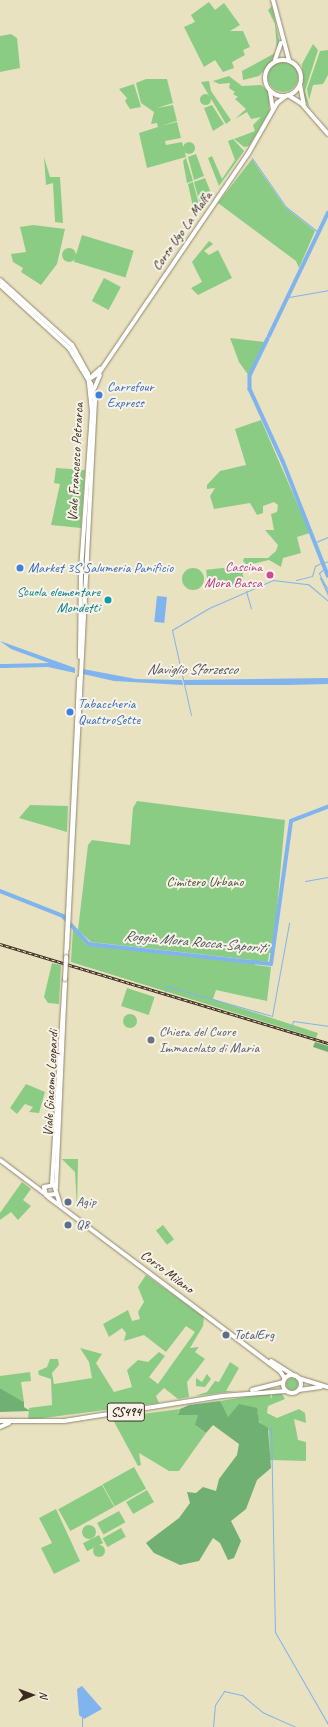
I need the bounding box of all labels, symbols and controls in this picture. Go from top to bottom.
street label: Corso Ugo La Malfa [148,188,216,274]
place label: Carrefour Express [107,379,154,412]
marker: Carrefour Express [94,390,104,400]
street label: Viale Francesco Petrarca [65,402,87,522]
place label: Cascina Mora Bassa [204,559,262,592]
place label: Market 3S Salumeria Panificio [28,560,173,576]
marker: Market 3S Salumeria Panificio [15,563,25,573]
marker: Cascina Mora Bassa [265,570,275,580]
place label: Scuola elementare Mondetti [16,584,100,616]
marker: Scuola elementare Mondetti [103,595,113,605]
water label: Naviglio Sforzesco [147,661,237,679]
place label: Tabaccheria QuattroSette [78,696,140,728]
marker: Tabaccheria QuattroSette [65,707,75,717]
park label: Cimitero Urbano [166,874,244,890]
water label: Roggia Mora Rocca-Saporiti [123,927,267,957]
place label: Chiesa del Cuore Immacolato di Maria [159,1024,259,1056]
street label: Viale Giacomo Leopardi [40,1029,62,1137]
marker: Chiesa del Cuore Immacolato di Maria [146,1035,156,1045]
place label: Agip [76,1194,96,1210]
marker: Agip [63,1197,73,1207]
place label: Q8 [76,1217,89,1233]
marker: Q8 [63,1220,73,1230]
street label: Corso Milano [137,1247,197,1297]
place label: TotalErg [234,1327,274,1343]
marker: TotalErg [221,1330,231,1340]
road number: SS494 [106,1401,146,1423]
north arrow [12,1675,52,1715]
text: N [37,1691,51,1698]

